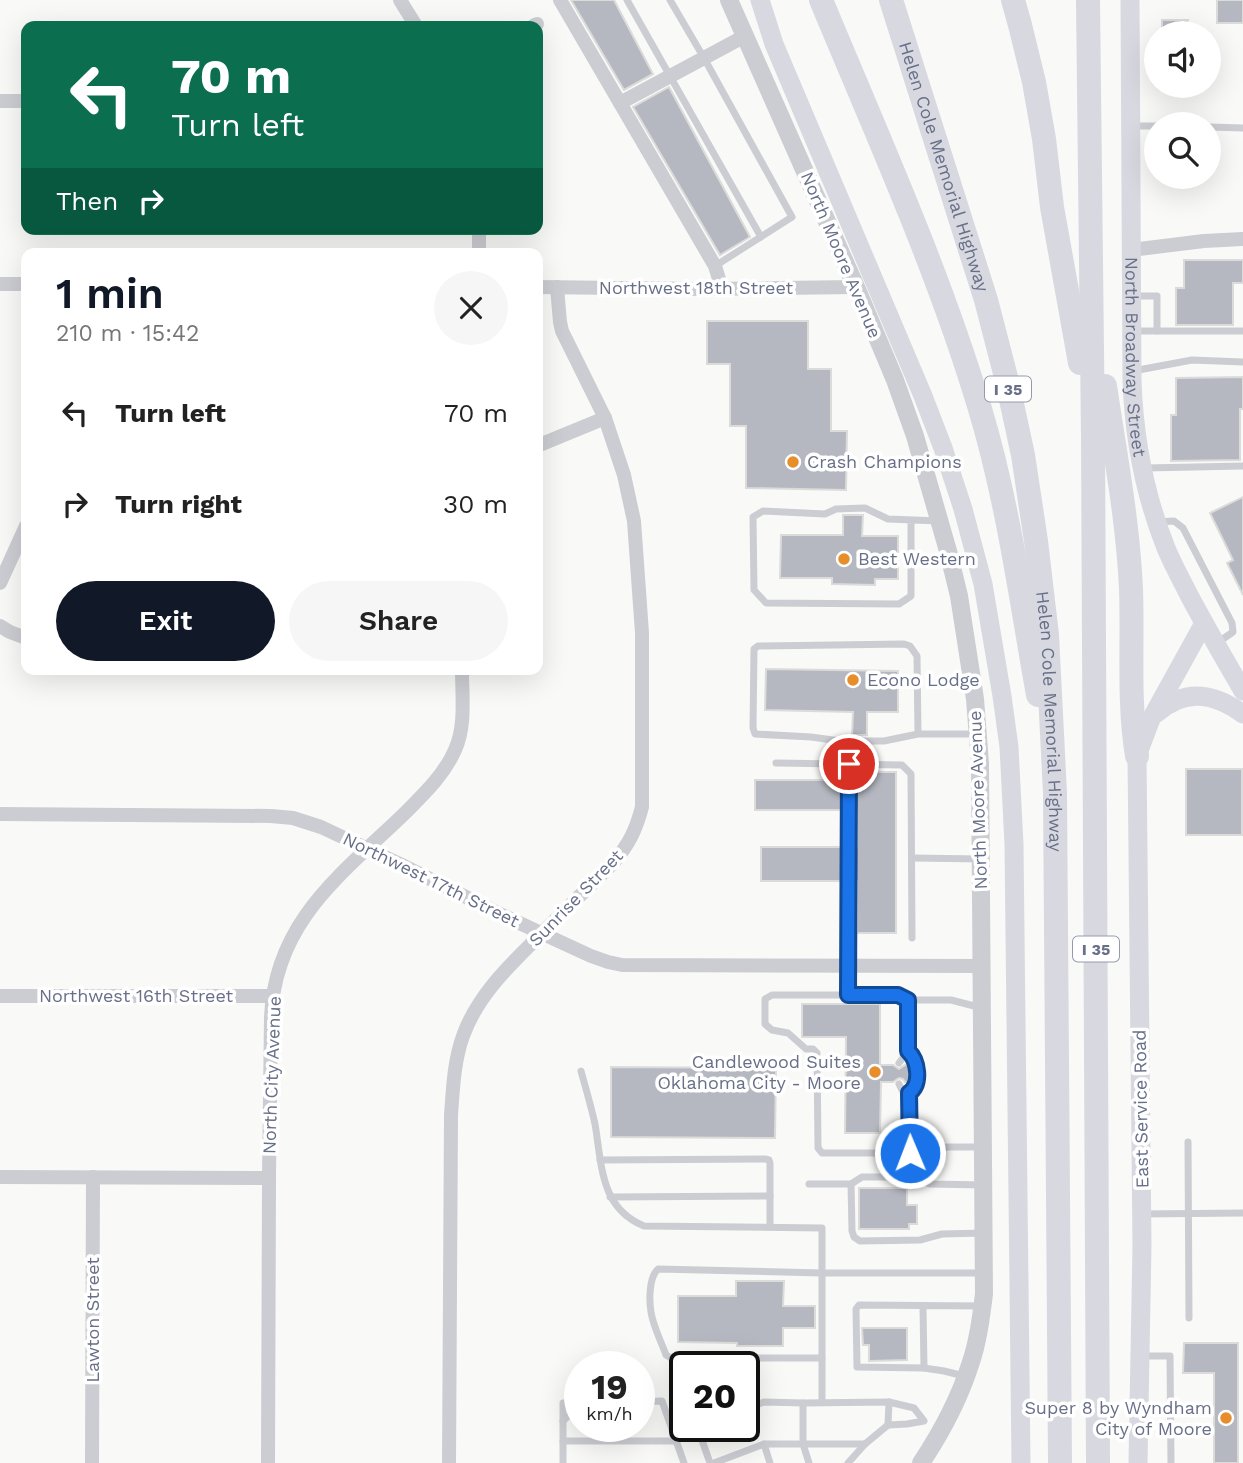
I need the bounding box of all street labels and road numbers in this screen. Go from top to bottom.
street label: Helen Cole Memorial Highway [895,39,994,295]
street label: North Moore Avenue [797,168,886,341]
street label: North Broadway Street [1121,257,1151,459]
street label: Northwest 18th Street [599,277,794,298]
road number: I 35 [985,376,1031,402]
street label: Helen Cole Memorial Highway [1032,590,1066,853]
street label: North Moore Avenue [964,710,991,890]
street label: Northwest 17th Street [340,828,523,932]
street label: Sunrise Street [524,845,627,950]
road number: I 35 [1073,937,1119,962]
street label: Northwest 16th Street [39,985,234,1006]
street label: North City Avenue [258,996,285,1154]
street label: East Service Road [1129,1029,1152,1189]
street label: Lawton Street [82,1257,103,1383]

